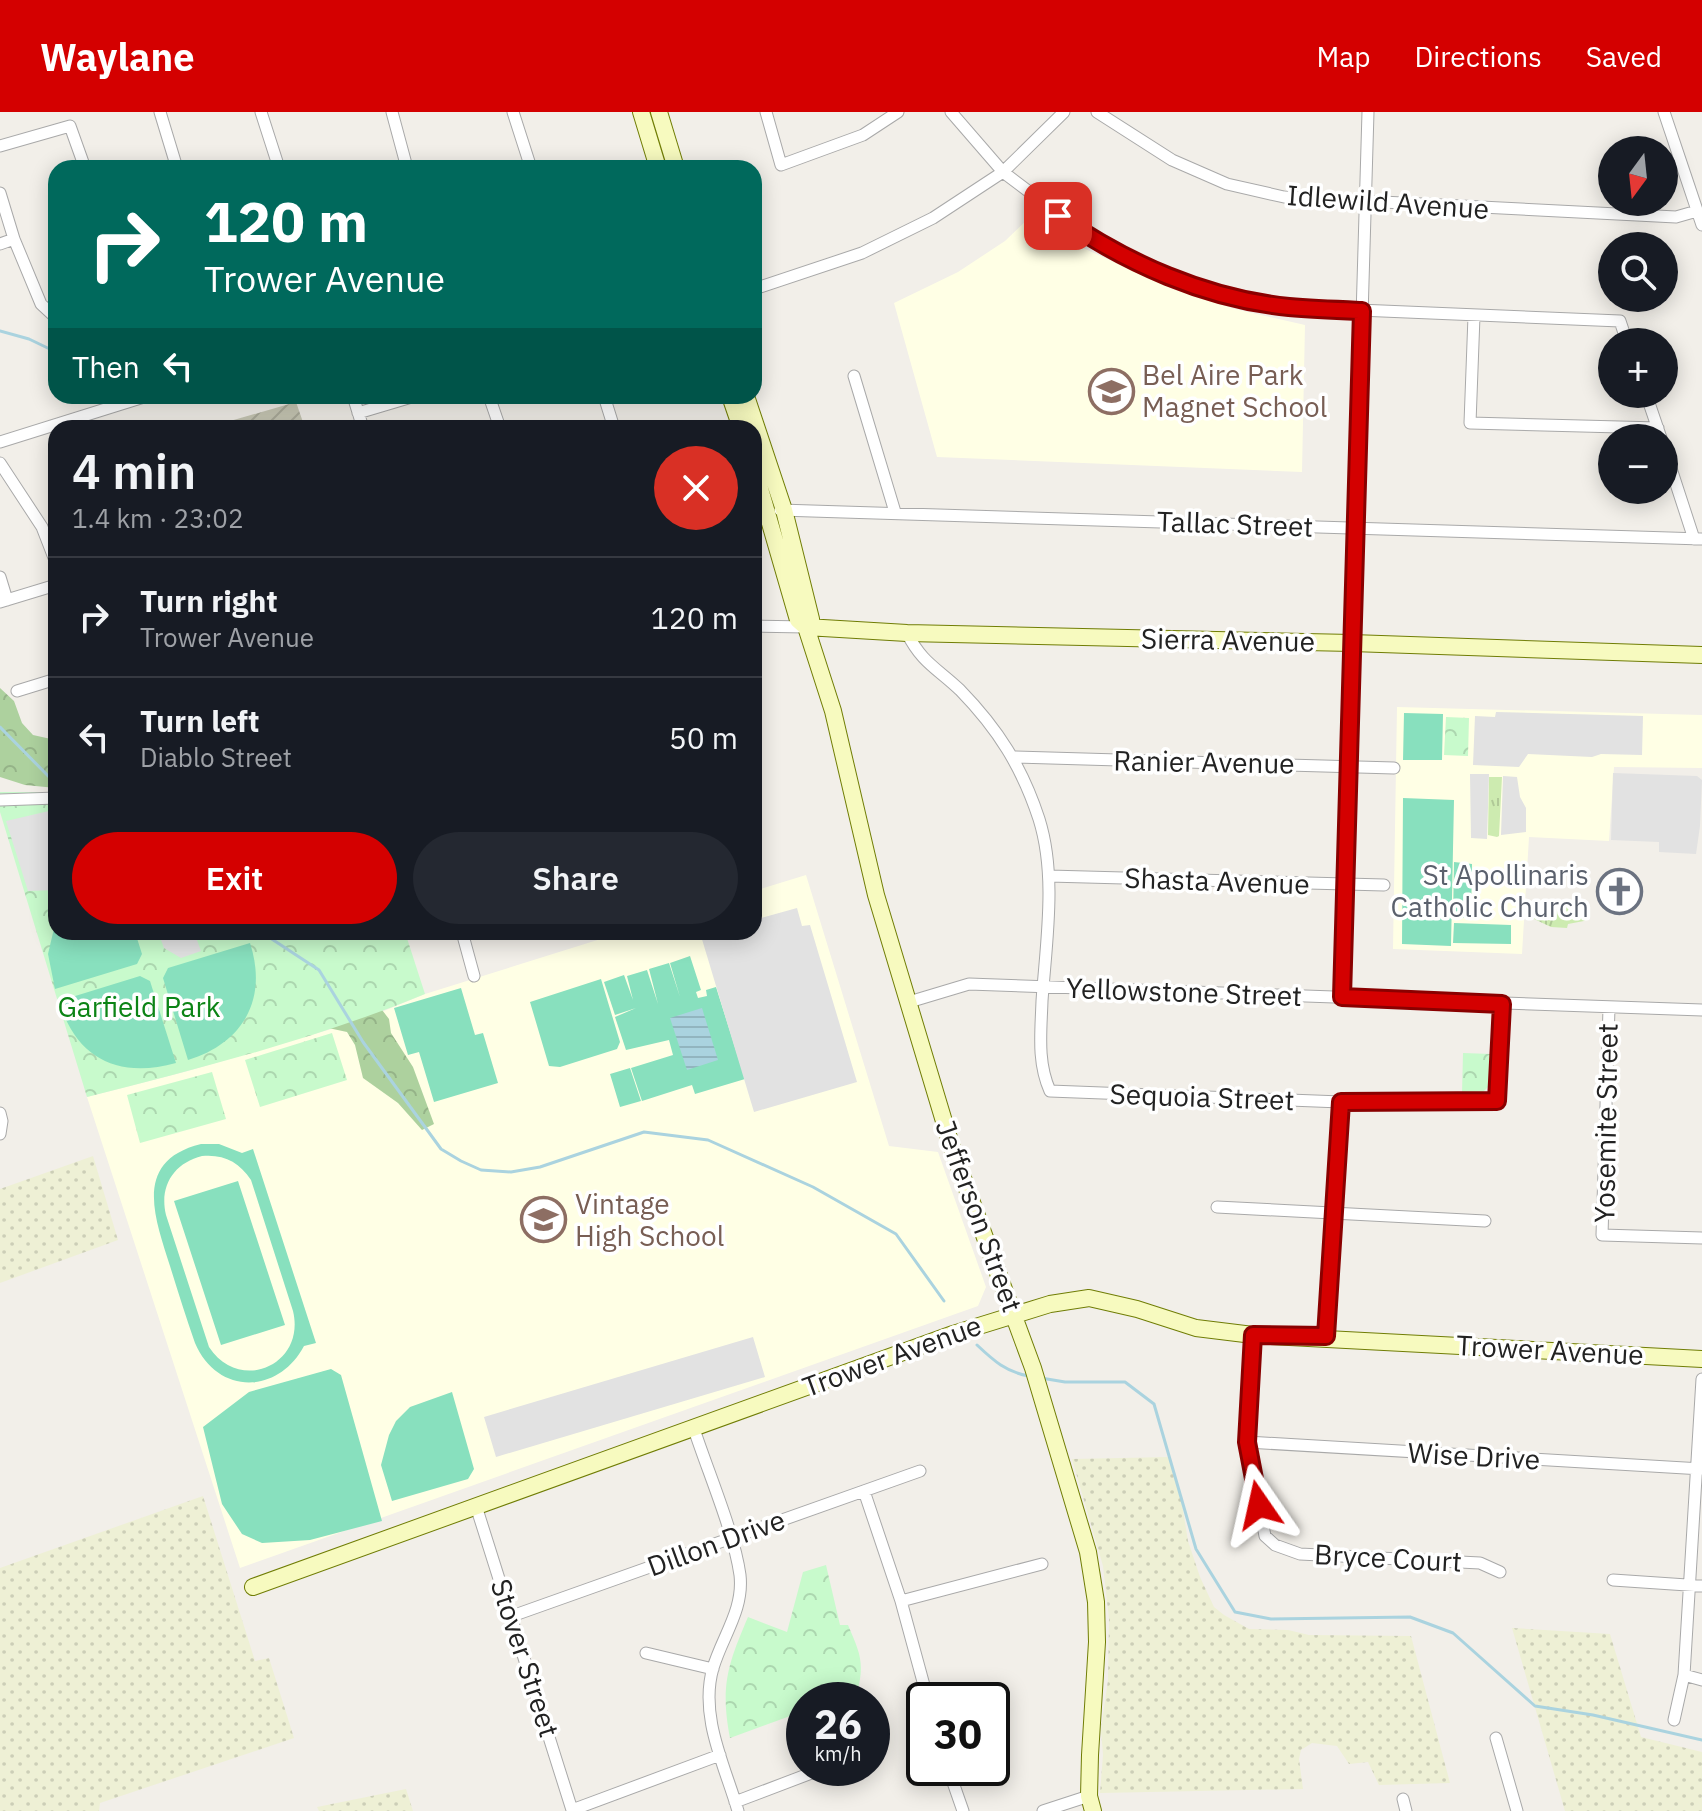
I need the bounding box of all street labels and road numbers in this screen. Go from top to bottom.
street label: Idlewild Avenue [1286,176,1490,227]
street label: Tallac Street [1156,502,1314,545]
street label: Sierra Avenue [1141,619,1315,660]
street label: Ranier Avenue [1113,741,1295,782]
street label: Shasta Avenue [1124,859,1310,902]
street label: Yellowstone Street [1065,969,1303,1014]
street label: Yosemite Street [1585,1023,1626,1223]
street label: Sequoia Street [1109,1075,1295,1118]
street label: Jefferson Street [928,1115,1031,1317]
street label: Trower Avenue [797,1306,986,1405]
street label: Trower Avenue [1455,1326,1645,1373]
street label: Wise Drive [1407,1434,1541,1477]
street label: Dillon Drive [642,1501,790,1585]
street label: Bryce Court [1313,1535,1463,1580]
street label: Stover Street [483,1574,568,1742]

